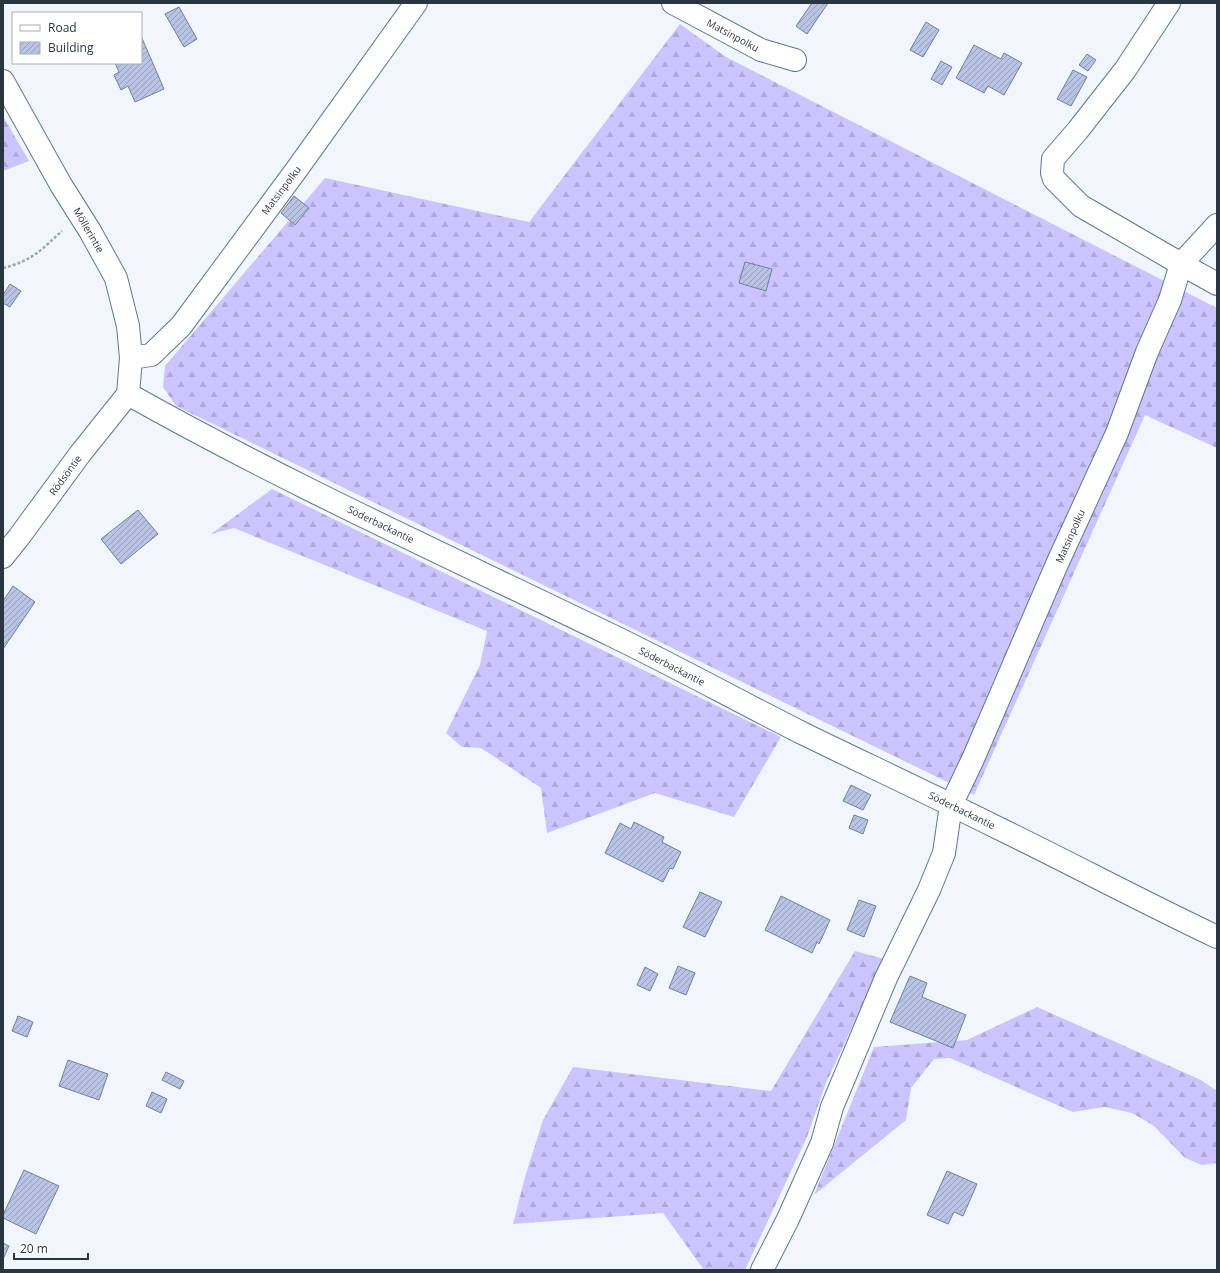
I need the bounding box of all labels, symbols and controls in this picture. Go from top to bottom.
legend [12,12,142,64]
street label: Matsinpolku [704,15,762,55]
text: Road [48,19,77,36]
text: Building [48,39,94,56]
street label: Matsinpolku [258,163,304,217]
street label: Möllerintie [70,205,108,256]
street label: Rödsöntie [46,452,85,498]
street label: Söderbackantie [345,502,417,546]
street label: Matsinpolku [1052,507,1088,565]
street label: Söderbackantie [637,643,708,689]
street label: Söderbackantie [926,788,998,832]
scale bar [14,1235,88,1261]
text: 20 m [20,1240,48,1257]

